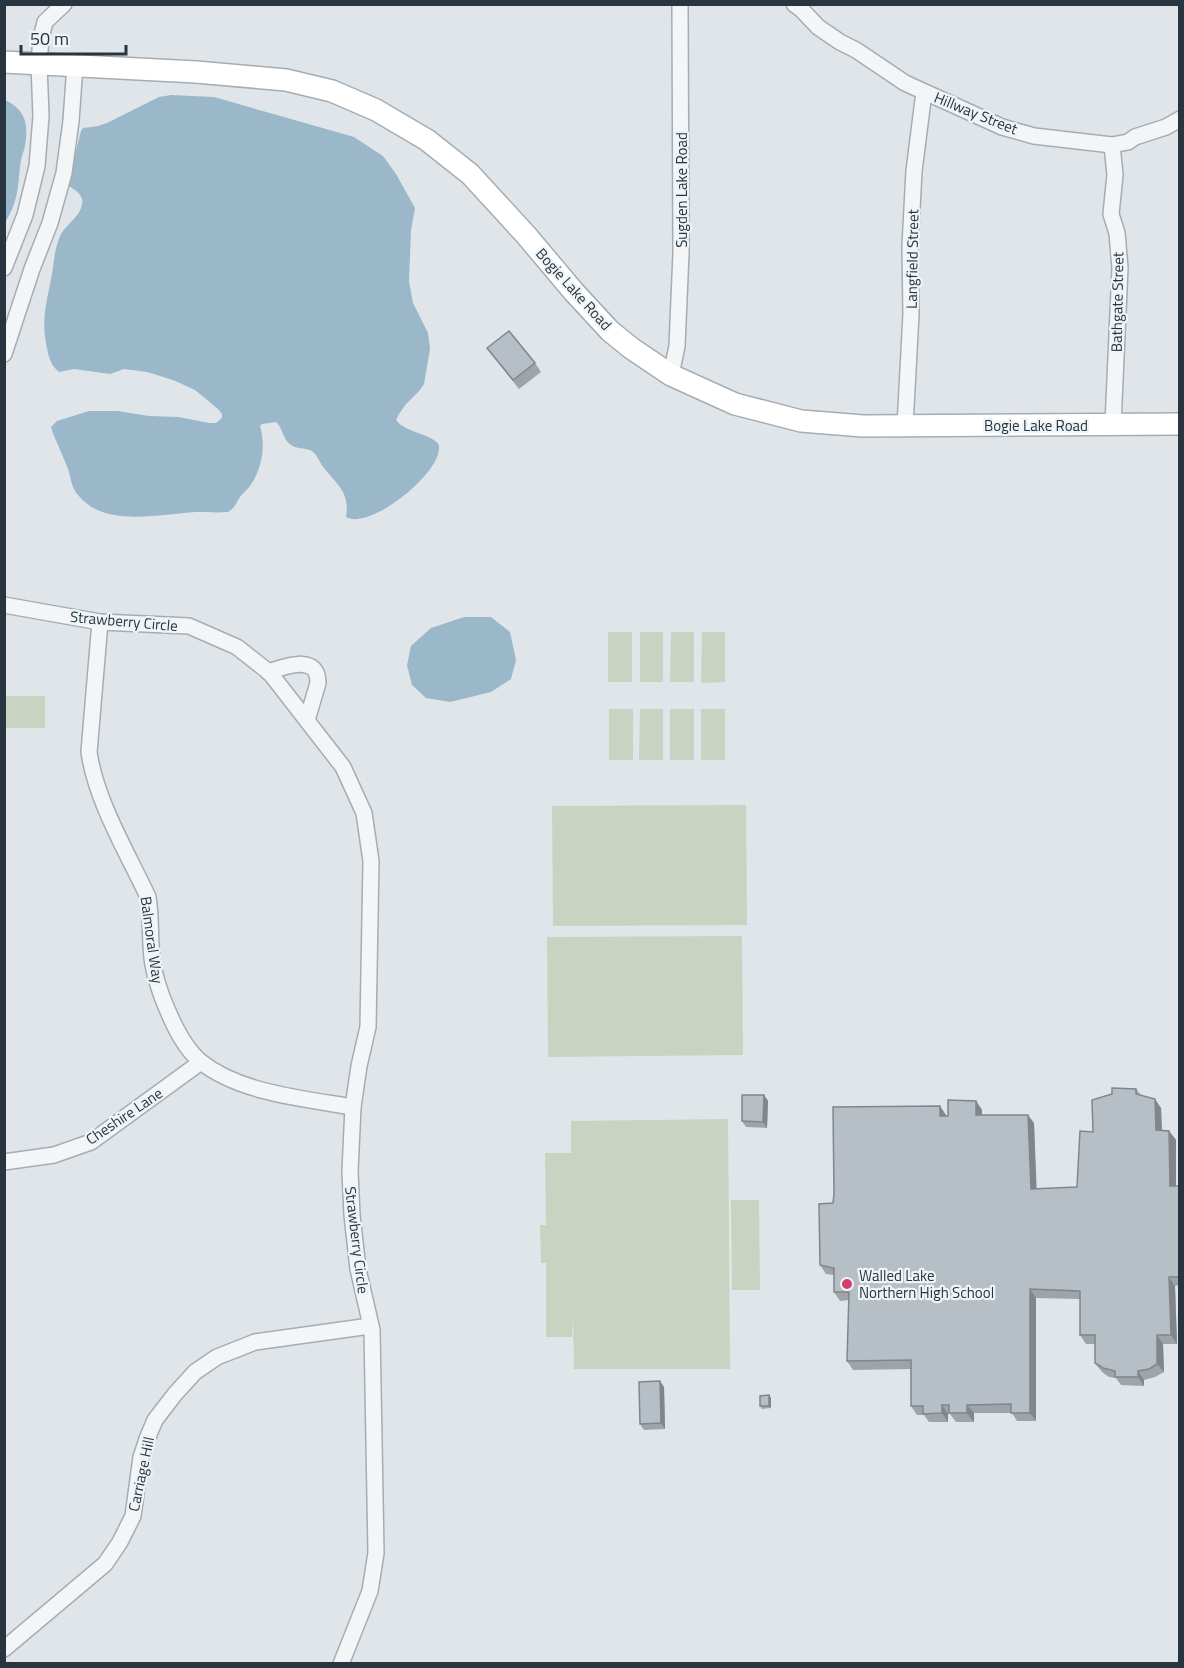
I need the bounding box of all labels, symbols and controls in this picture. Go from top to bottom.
scale bar [21,18,126,56]
text: 50 m [30,25,69,52]
street label: Hillway Street [931,86,1022,140]
street label: Sugden Lake Road [670,132,693,248]
street label: Langfield Street [900,208,924,309]
street label: Bogie Lake Road [531,243,617,335]
street label: Bathgate Street [1105,251,1129,352]
street label: Bogie Lake Road [984,414,1088,437]
street label: Strawberry Circle [69,605,179,637]
street label: Balmoral Way [134,895,170,985]
street label: Cheshire Lane [81,1082,167,1150]
street label: Strawberry Circle [339,1185,375,1295]
place label: Walled Lake Northern High School [859,1264,994,1304]
marker: Walled Lake Northern High School [840,1277,854,1291]
street label: Carriage Hill [122,1435,160,1513]

